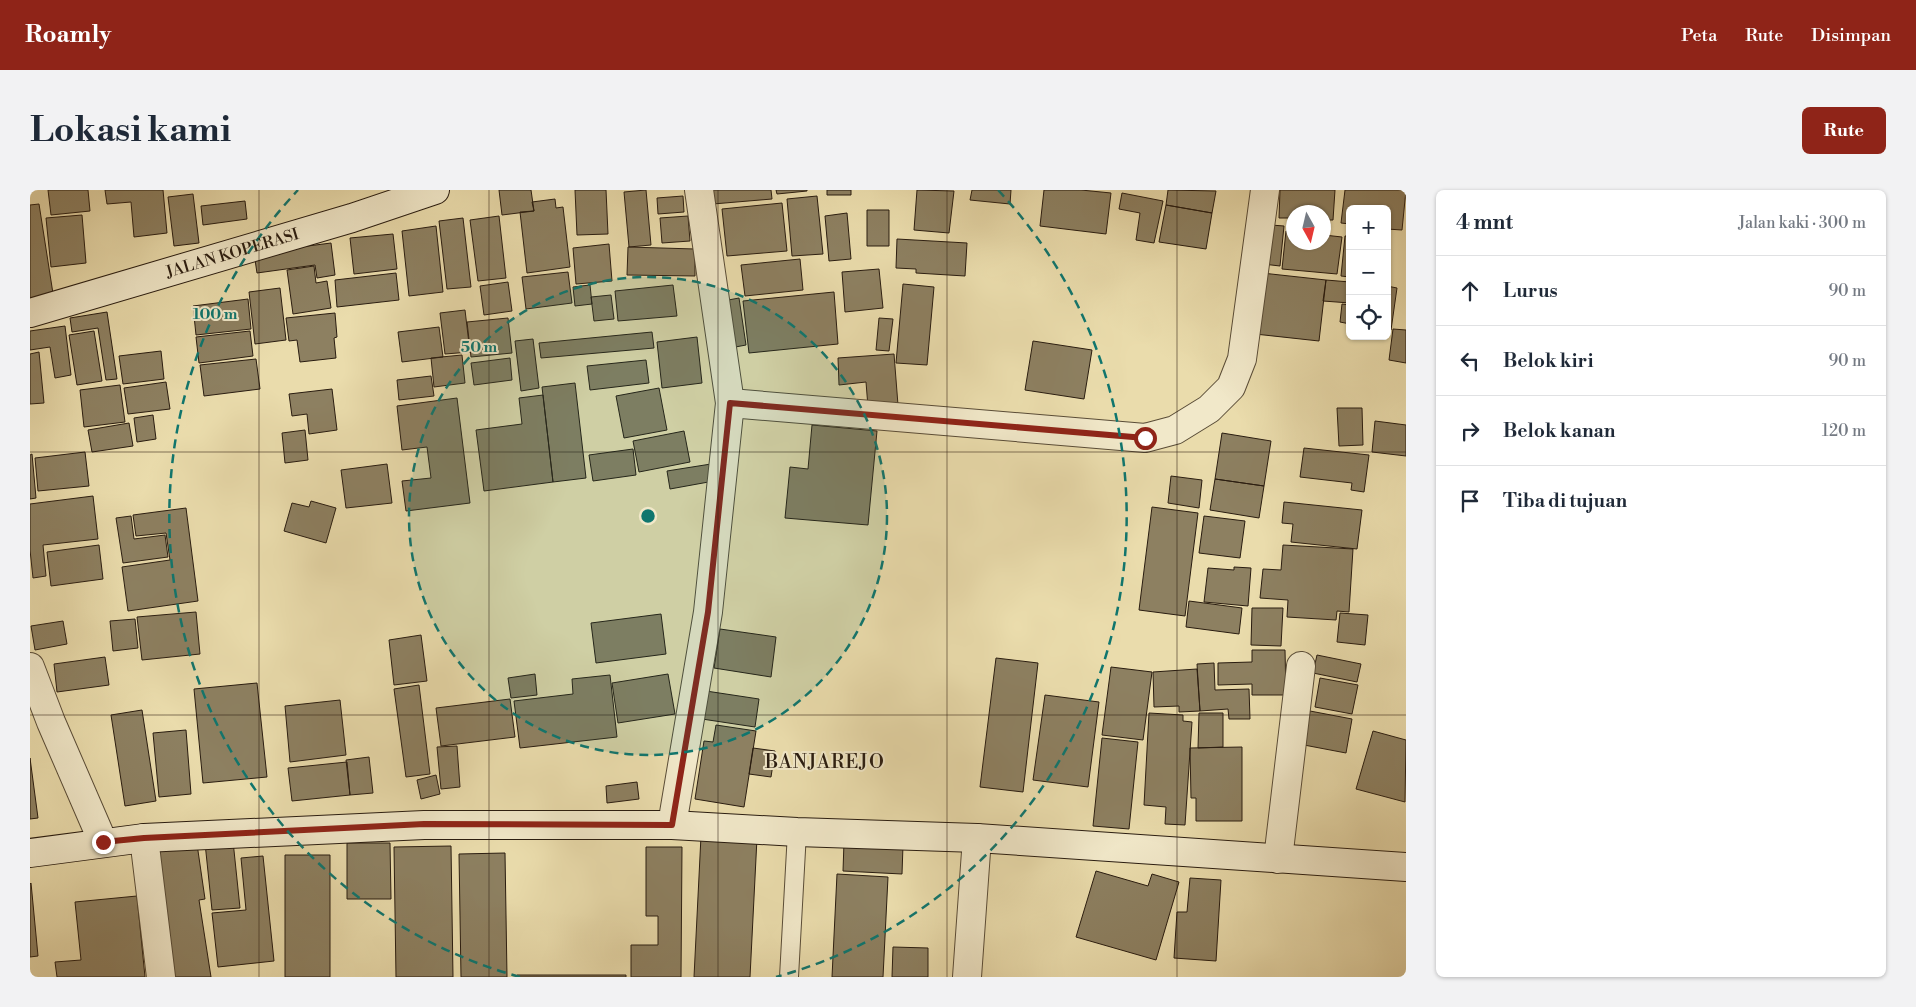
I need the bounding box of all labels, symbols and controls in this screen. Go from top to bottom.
text: Roamly [25,20,111,50]
text: Peta [1681,24,1717,47]
text: Rute [1745,24,1783,47]
text: Disimpan [1811,24,1891,47]
button: Rute [1802,107,1886,154]
text: Lokasi kami [30,109,231,152]
north arrow [1286,205,1331,250]
map controls [1346,205,1391,340]
button: + [1346,205,1391,250]
text: 4 mnt [1456,210,1513,236]
text: Jalan kaki · 300 m [1738,213,1866,233]
street label: JALAN KOPERASI [162,224,301,283]
button: − [1346,250,1391,295]
icon: ahead [1456,277,1484,305]
text: Lurus [1503,279,1558,303]
text: 90 m [1828,281,1866,301]
button: locate [1346,295,1391,340]
text: 100 m [193,305,238,324]
text: 50 m [461,338,497,357]
icon: left [1456,347,1484,375]
text: Belok kiri [1503,349,1593,373]
text: 90 m [1828,351,1866,371]
icon: right [1456,417,1484,445]
text: Belok kanan [1503,419,1616,443]
text: 120 m [1822,421,1866,441]
route start [1134,427,1157,450]
icon: arrive [1456,487,1484,515]
text: Tiba di tujuan [1503,489,1627,513]
centre of rings [639,507,657,525]
district label: BANJAREJO [764,750,885,774]
route end [92,831,115,854]

